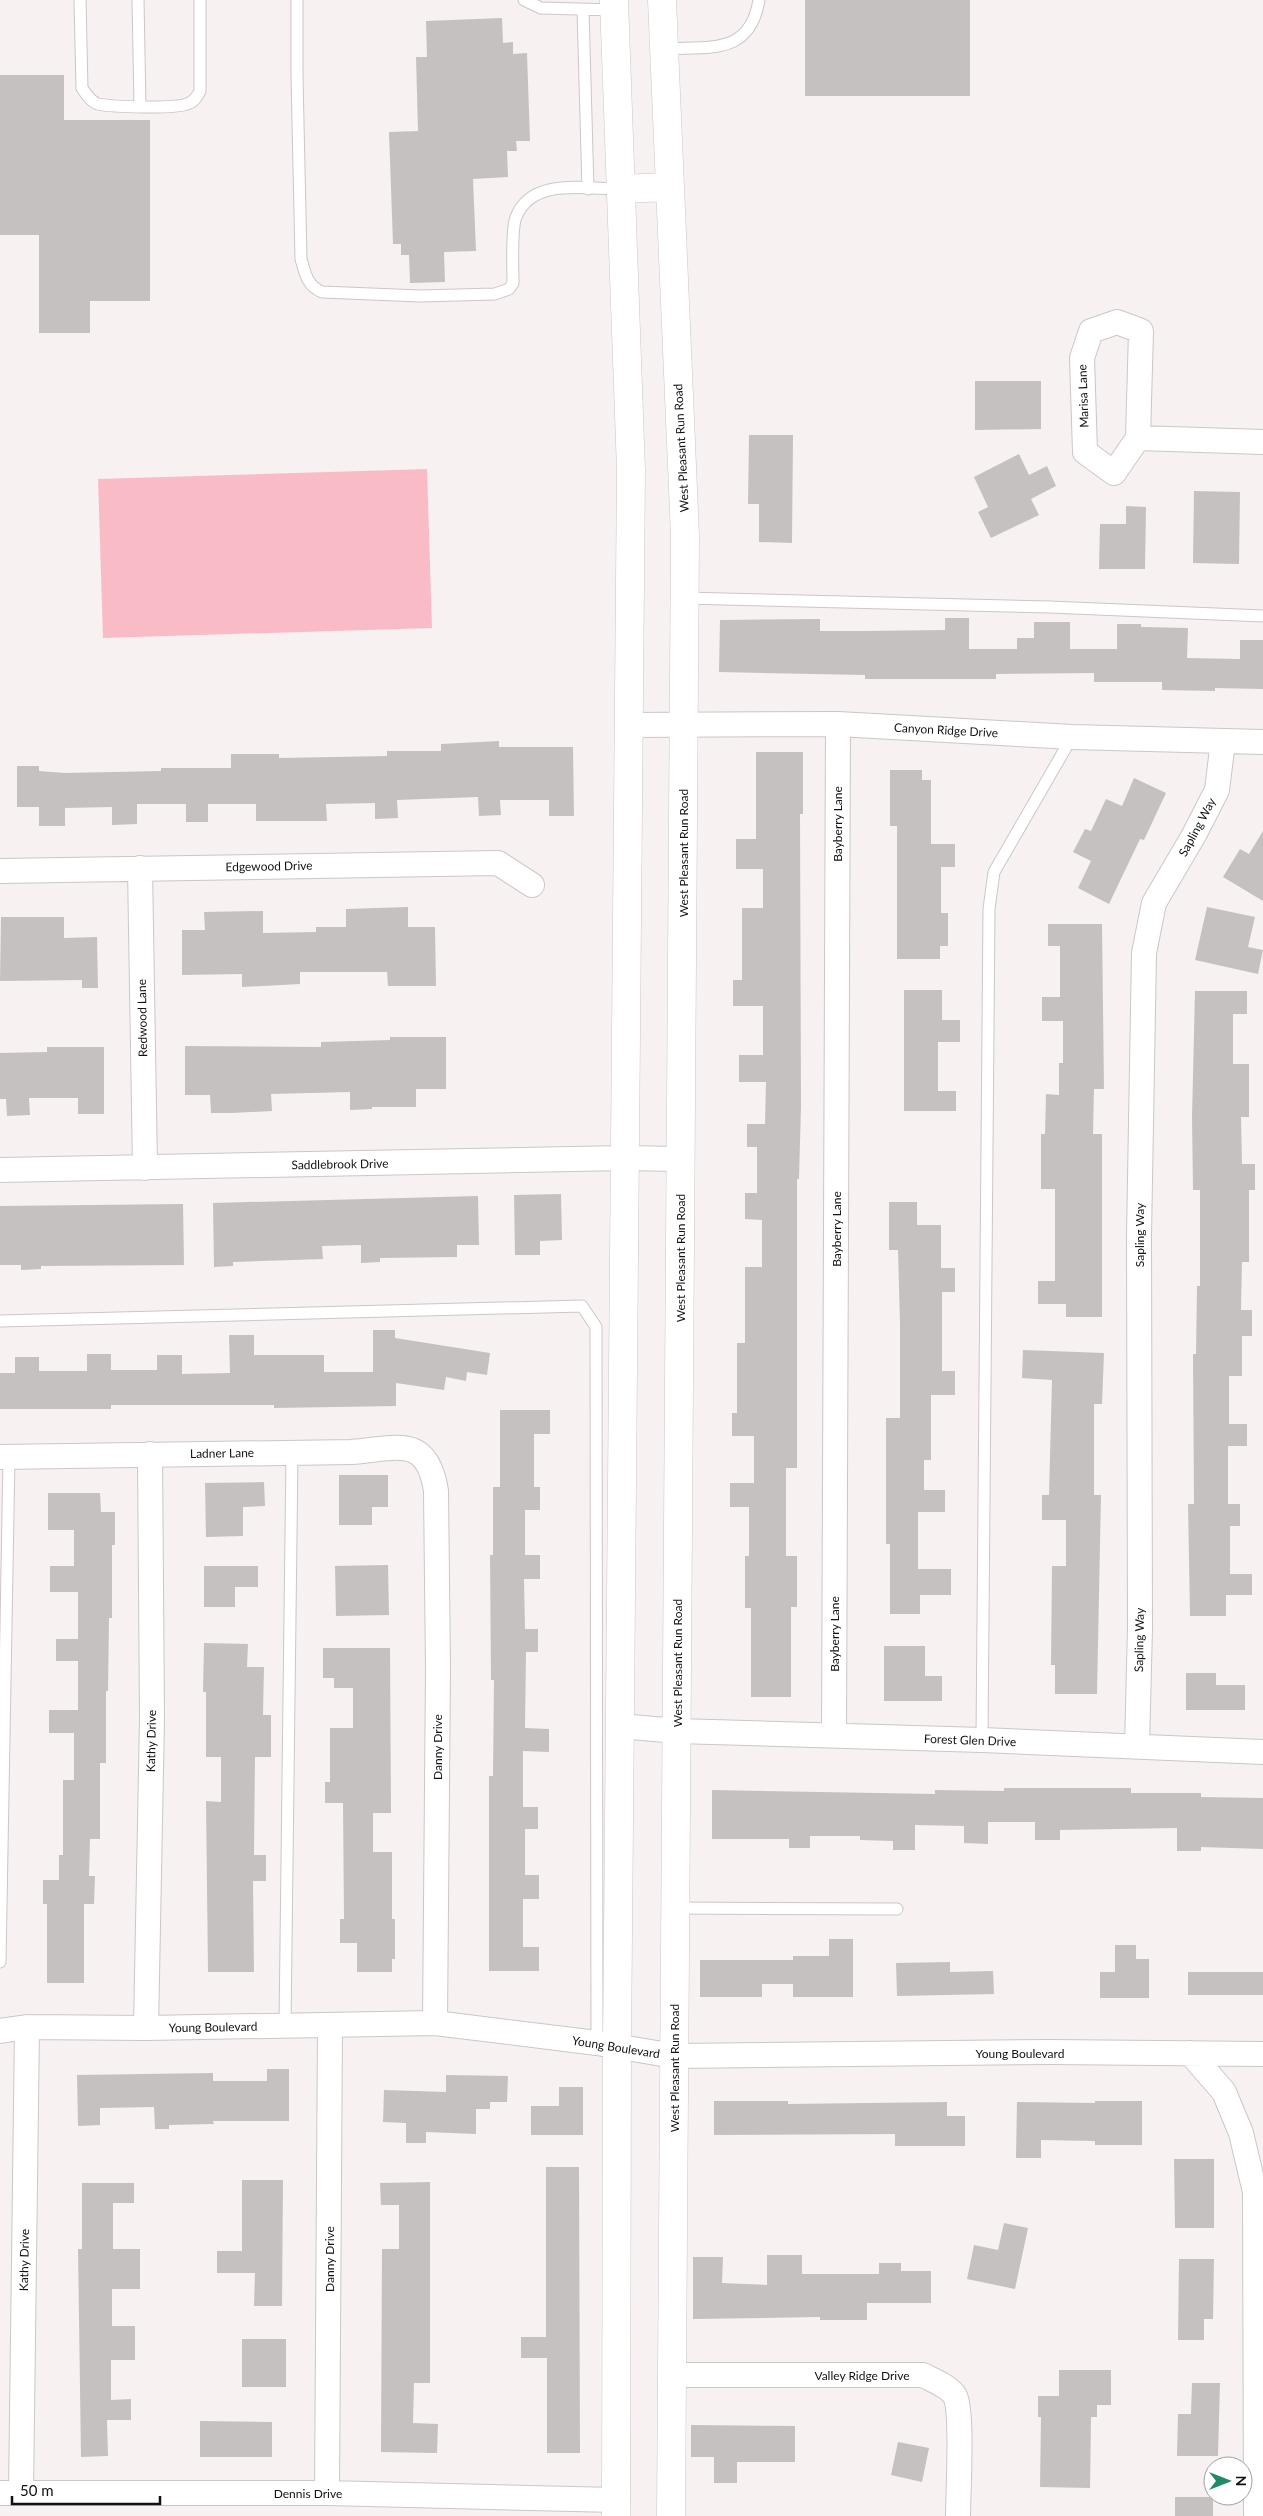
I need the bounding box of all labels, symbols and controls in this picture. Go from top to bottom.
street label: Marisa Lane [1074,364,1092,428]
street label: West Pleasant Run Road [670,383,692,513]
street label: Canyon Ridge Drive [894,720,998,740]
street label: Bayberry Lane [830,786,845,862]
street label: West Pleasant Run Road [676,789,691,917]
street label: Sapling Way [1175,794,1219,859]
street label: Edgewood Drive [225,858,313,874]
street label: Redwood Lane [134,979,150,1057]
street label: Saddlebrook Drive [291,1156,389,1172]
street label: Bayberry Lane [829,1191,844,1267]
street label: West Pleasant Run Road [673,1194,688,1322]
street label: Sapling Way [1132,1202,1147,1267]
street label: Ladner Lane [190,1445,254,1461]
street label: Bayberry Lane [827,1596,842,1672]
street label: West Pleasant Run Road [670,1599,685,1727]
street label: Sapling Way [1131,1607,1147,1672]
street label: Kathy Drive [143,1710,159,1772]
street label: Danny Drive [430,1714,445,1780]
street label: Forest Glen Drive [924,1731,1016,1749]
street label: West Pleasant Run Road [667,2004,682,2132]
street label: Young Boulevard [168,2019,258,2035]
street label: Young Boulevard [571,2033,661,2061]
street label: Young Boulevard [976,2046,1064,2061]
street label: Danny Drive [322,2226,337,2292]
street label: Kathy Drive [16,2229,32,2291]
street label: Valley Ridge Drive [814,2368,910,2383]
north arrow [1203,2456,1253,2506]
scale bar [12,2474,160,2506]
text: N [1233,2476,1250,2486]
text: 50 m [20,2481,54,2499]
street label: Dennis Drive [274,2486,342,2501]

